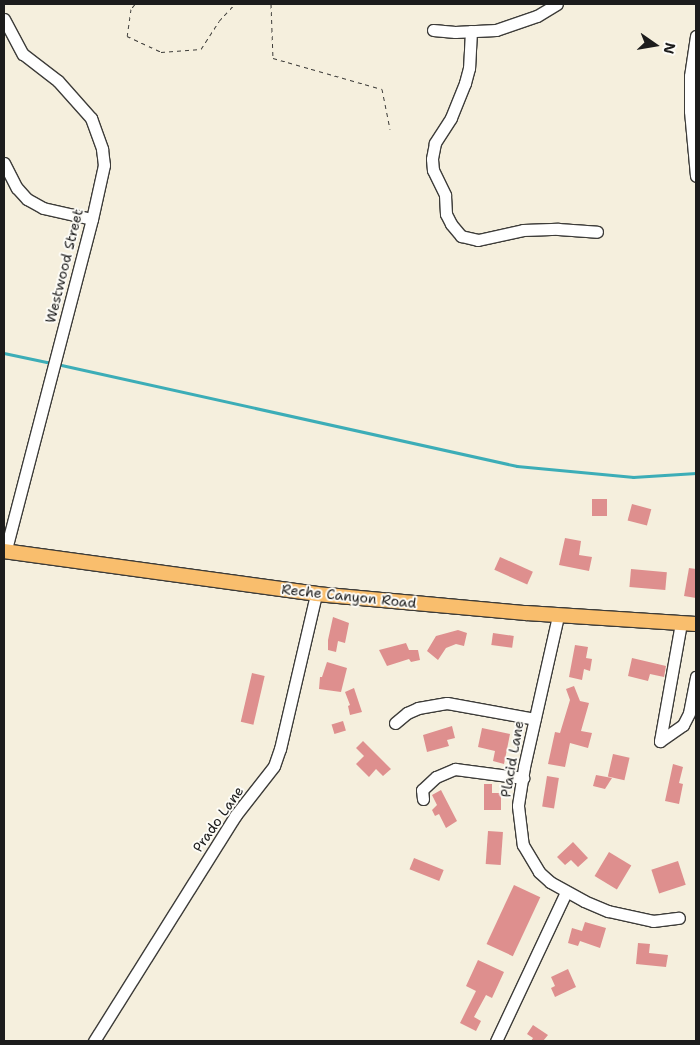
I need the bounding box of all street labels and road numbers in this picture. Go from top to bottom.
street label: Westwood Street [42,207,86,325]
street label: Reche Canyon Road [281,581,417,611]
street label: Placid Lane [497,719,527,799]
street label: Prado Lane [189,783,247,855]

